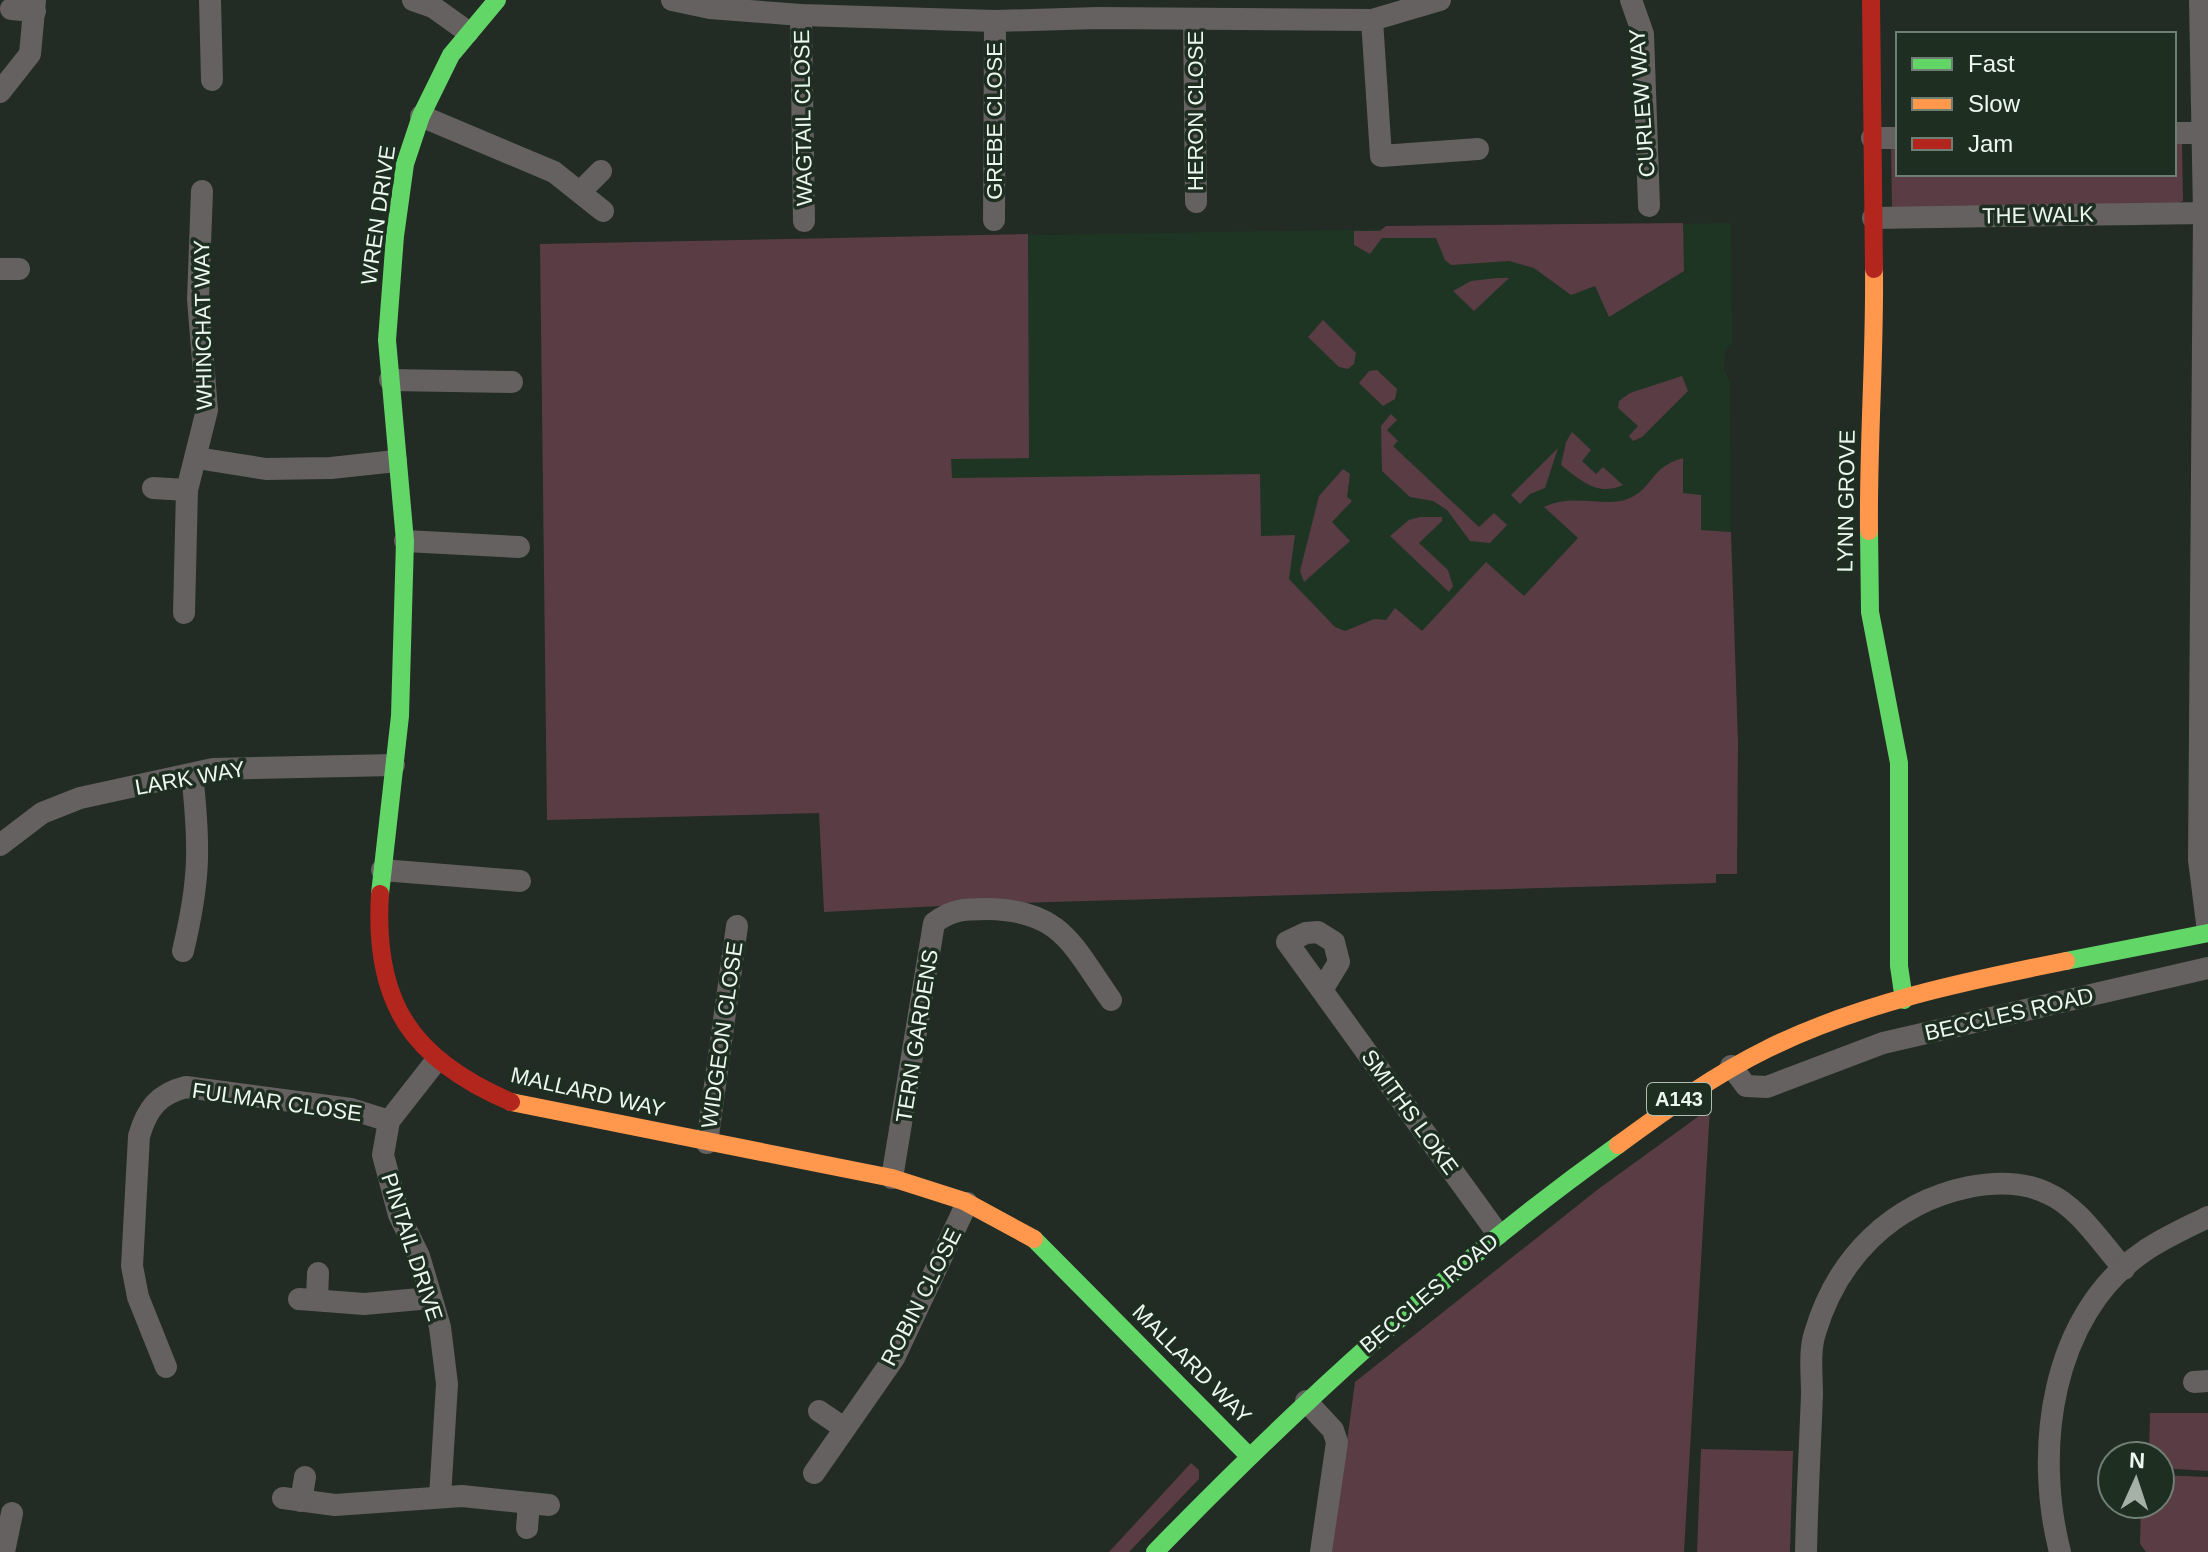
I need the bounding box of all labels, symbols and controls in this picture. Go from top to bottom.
street label: CURLEW WAY [1624,27,1660,178]
street label: WAGTAIL CLOSE [789,30,817,206]
street label: HERON CLOSE [1183,31,1208,191]
legend [1896,32,2176,176]
street label: GREBE CLOSE [982,42,1007,200]
text: Fast [1968,50,2015,77]
text: Slow [1968,90,2021,117]
text: Jam [1968,130,2013,157]
street label: WREN DRIVE [356,144,400,286]
street label: THE WALK [1982,202,2094,228]
street label: WHINCHAT WAY [189,239,217,410]
street label: LYNN GROVE [1832,429,1860,573]
street label: LARK WAY [133,756,247,800]
street label: WIDGEON CLOSE [697,940,747,1130]
street label: TERN GARDENS [891,948,943,1124]
street label: BECCLES ROAD [1922,982,2096,1046]
street label: SMITHS LOKE [1356,1045,1464,1179]
street label: MALLARD WAY [508,1062,668,1122]
street label: FULMAR CLOSE [191,1078,363,1126]
road number: A143 [1647,1083,1711,1115]
street label: PINTAIL DRIVE [376,1170,448,1324]
street label: ROBIN CLOSE [876,1224,966,1370]
street label: BECCLES ROAD [1355,1228,1503,1358]
street label: MALLARD WAY [1127,1299,1257,1429]
north arrow [2096,1440,2176,1520]
text: N [2128,1448,2146,1473]

